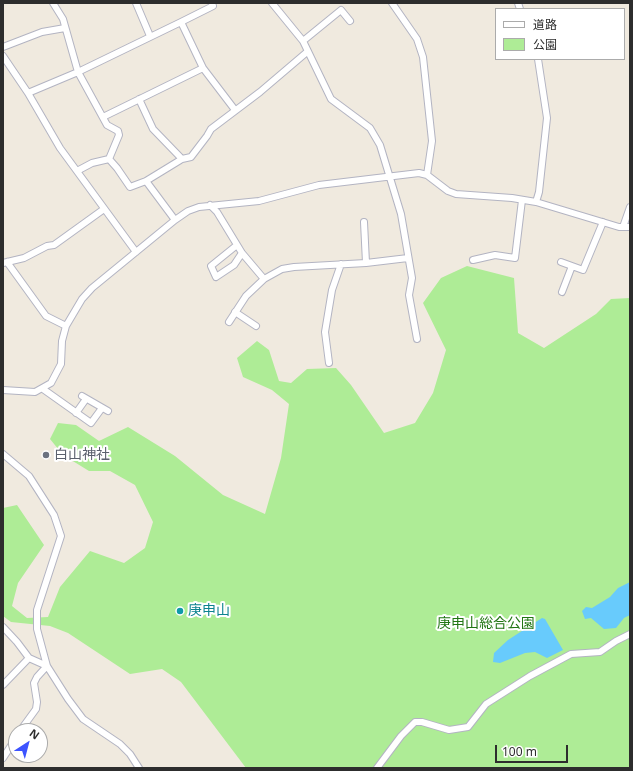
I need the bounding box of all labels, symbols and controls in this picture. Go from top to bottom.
legend [495,8,625,60]
text: 道路 [533,16,557,33]
text: 公園 [533,36,557,53]
place label: 白山神社 [54,447,110,463]
marker: 白山神社 [41,450,51,460]
place label: 庚申山 [188,603,230,619]
marker: 庚申山 [175,606,185,616]
park label: 庚申山総合公園 [437,616,535,632]
north arrow [8,723,48,763]
text: N [27,725,43,742]
scale bar [497,737,570,763]
text: 100 m [502,743,537,760]

